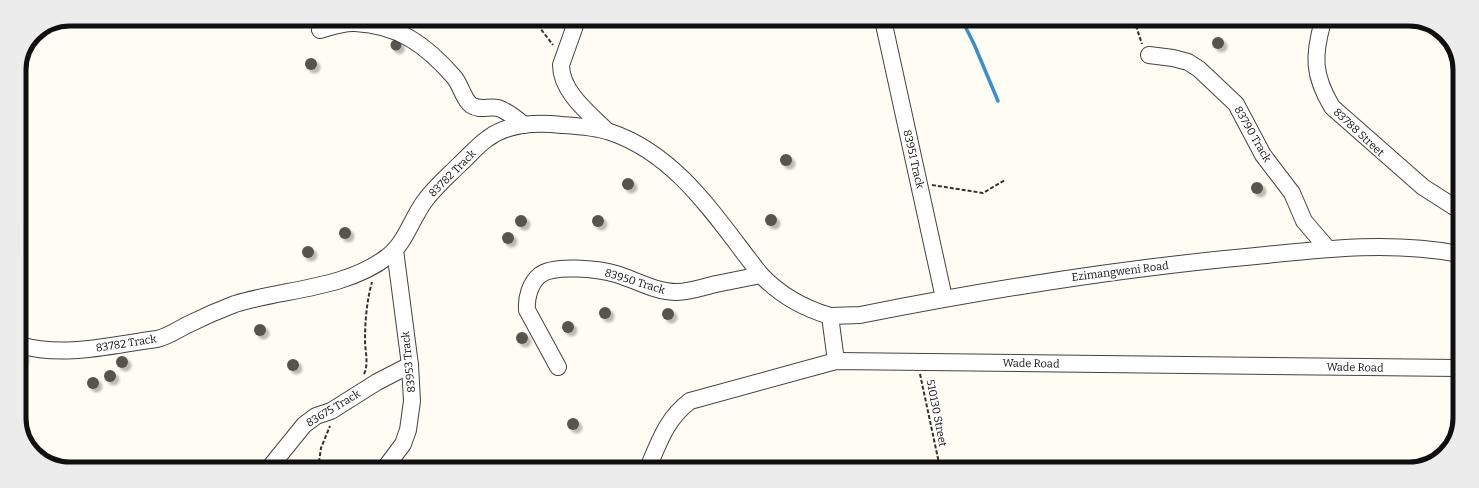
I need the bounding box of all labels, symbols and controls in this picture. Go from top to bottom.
street label: 83790 Track [1231,104,1274,165]
street label: 83788 Street [1331,106,1387,159]
street label: 83951 Track [900,128,927,191]
street label: 83782 Track [426,147,479,200]
street label: Ezimangweni Road [1071,259,1170,284]
street label: 83950 Track [603,266,667,297]
street label: 83953 Track [399,330,418,393]
street label: 83782 Track [95,332,158,355]
street label: Wade Road [1002,357,1060,371]
street label: Wade Road [1326,361,1384,375]
street label: 510130 Street [924,378,949,448]
street label: 83675 Track [304,387,363,430]

